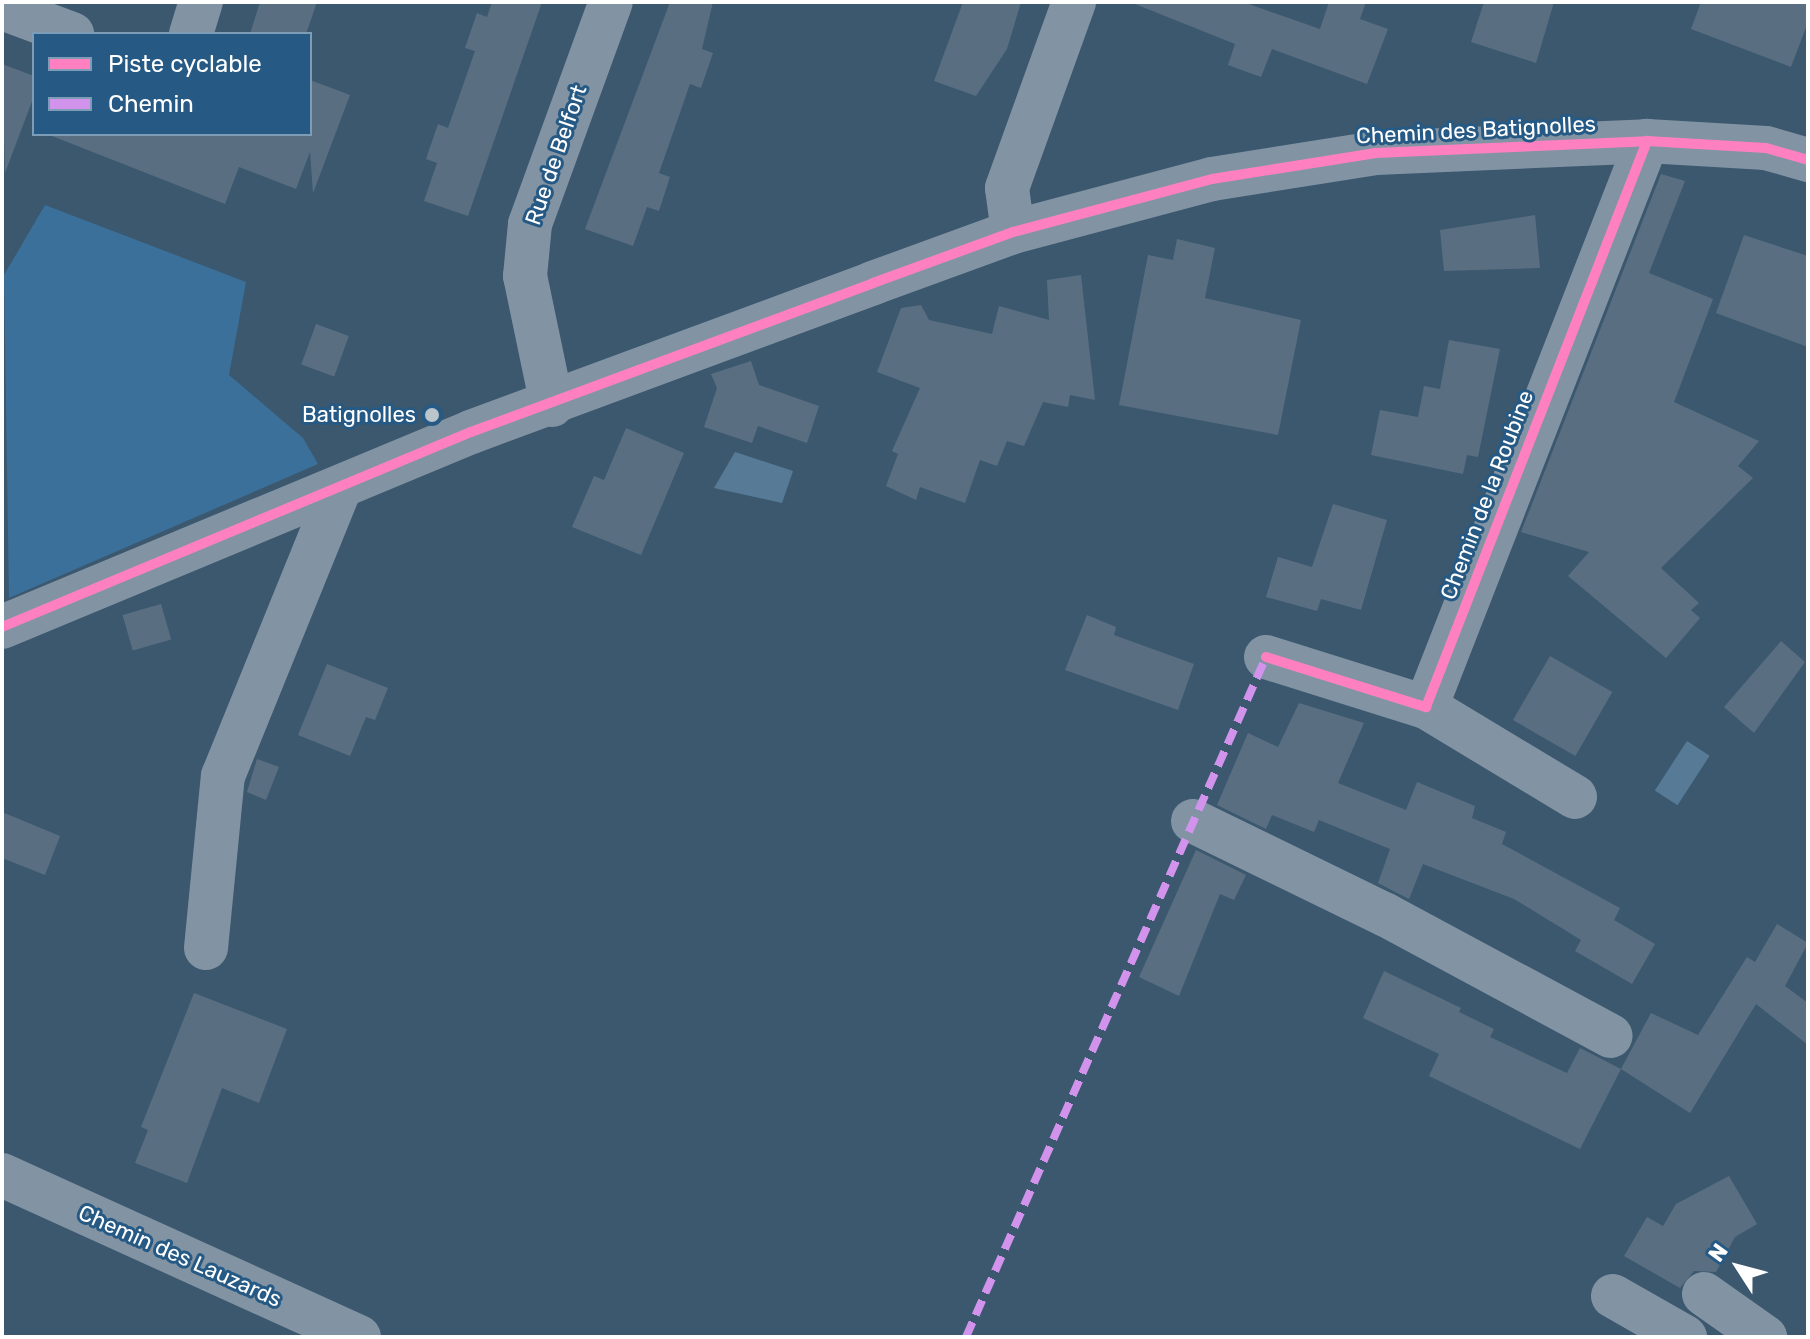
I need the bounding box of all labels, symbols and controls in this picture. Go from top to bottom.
legend [32,32,312,136]
text: Piste cyclable [108,50,262,78]
street label: Rue de Belfort [520,82,592,228]
text: Chemin [108,90,194,118]
street label: Chemin des Batignolles [1355,111,1597,149]
street label: Chemin de la Roubine [1435,387,1539,603]
place label: Batignolles [302,402,416,428]
marker: Batignolles [423,406,441,424]
street label: Chemin des Lauzards [74,1199,286,1313]
north arrow [1698,1227,1778,1307]
text: N [1703,1238,1734,1267]

